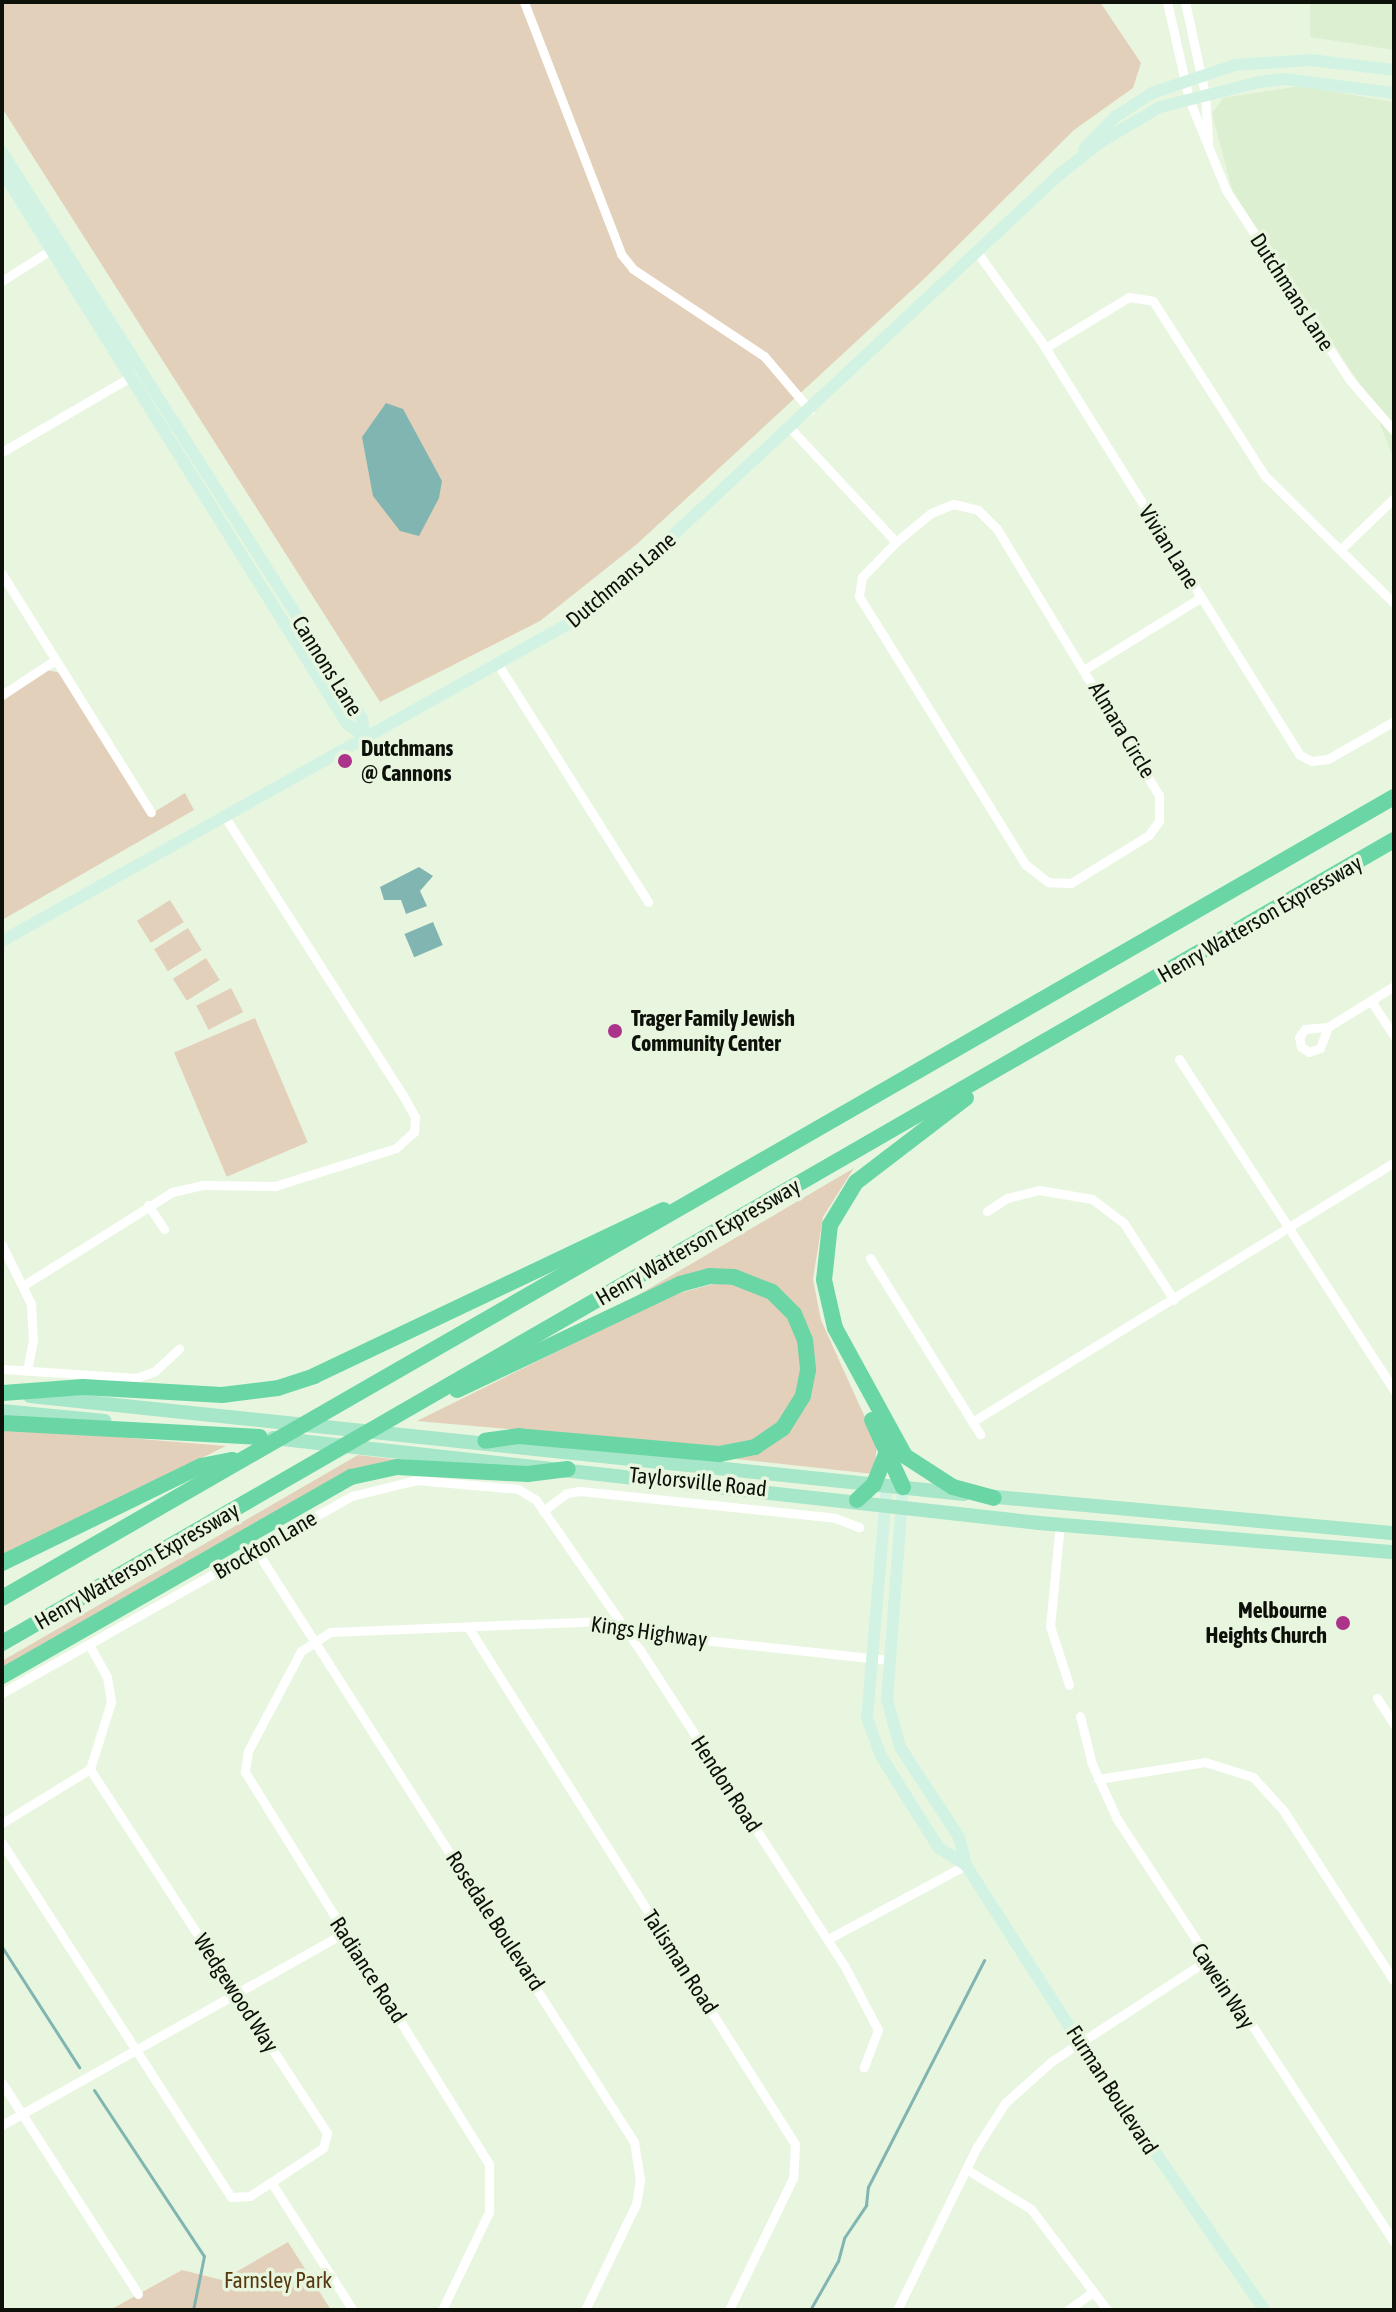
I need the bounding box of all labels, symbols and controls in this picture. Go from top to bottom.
street label: Dutchmans Lane [1244,228,1340,356]
street label: Vivian Lane [1133,500,1205,594]
street label: Dutchmans Lane [561,527,681,633]
street label: Cannons Lane [286,611,368,721]
street label: Almara Circle [1083,677,1161,783]
place label: Dutchmans @ Cannons [361,735,453,786]
marker: Dutchmans @ Cannons [336,752,354,770]
street label: Henry Watterson Expressway [1153,850,1367,988]
place label: Trager Family Jewish Community Center [631,1005,795,1056]
marker: Trager Family Jewish Community Center [606,1022,624,1040]
street label: Henry Watterson Expressway [591,1173,805,1311]
street label: Taylorsville Road [628,1462,768,1502]
street label: Henry Watterson Expressway [30,1497,244,1635]
street label: Brockton Lane [209,1505,321,1585]
place label: Melbourne Heights Church [1205,1597,1327,1648]
street label: Kings Highway [589,1611,709,1653]
marker: Melbourne Heights Church [1334,1614,1352,1632]
street label: Hendon Road [685,1731,767,1837]
street label: Rosedale Boulevard [440,1846,550,1996]
street label: Talisman Road [637,1905,723,2019]
street label: Radiance Road [324,1912,412,2028]
street label: Wedgewood Way [188,1929,284,2057]
street label: Cawein Way [1186,1938,1260,2034]
street label: Furman Boulevard [1061,2021,1163,2159]
park label: Farnsley Park [224,2268,332,2294]

